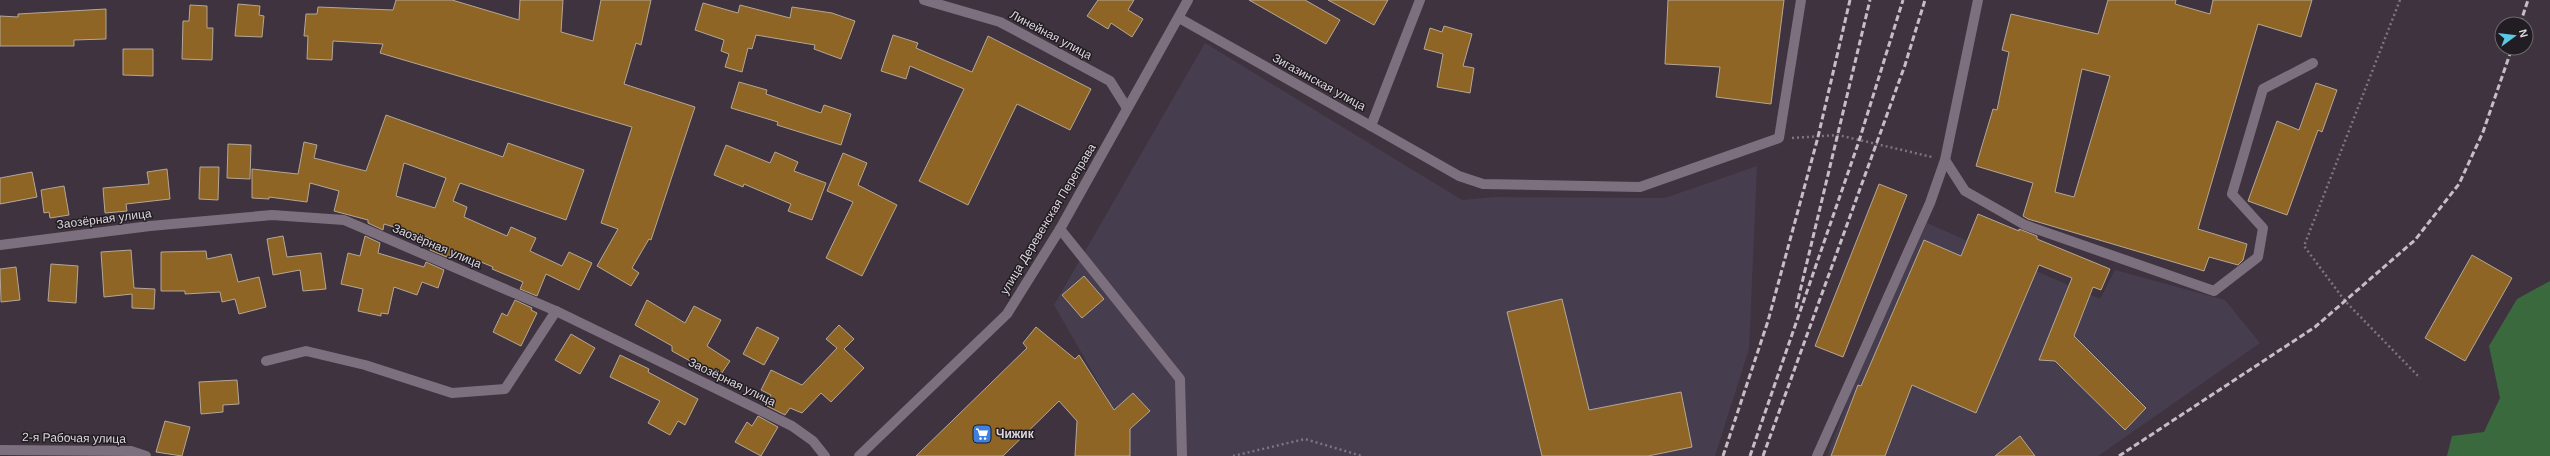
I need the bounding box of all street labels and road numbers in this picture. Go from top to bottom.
street label: Линейная улица [1008,8,1095,63]
street label: Зигазинская улица [1270,51,1368,114]
street label: улица Деревенская Переправа [997,141,1099,297]
street label: Заозёрная улица [56,206,153,232]
street label: Заозёрная улица [390,221,484,271]
street label: Заозёрная улица [686,355,778,409]
street label: 2-я Рабочая улица [22,430,126,446]

